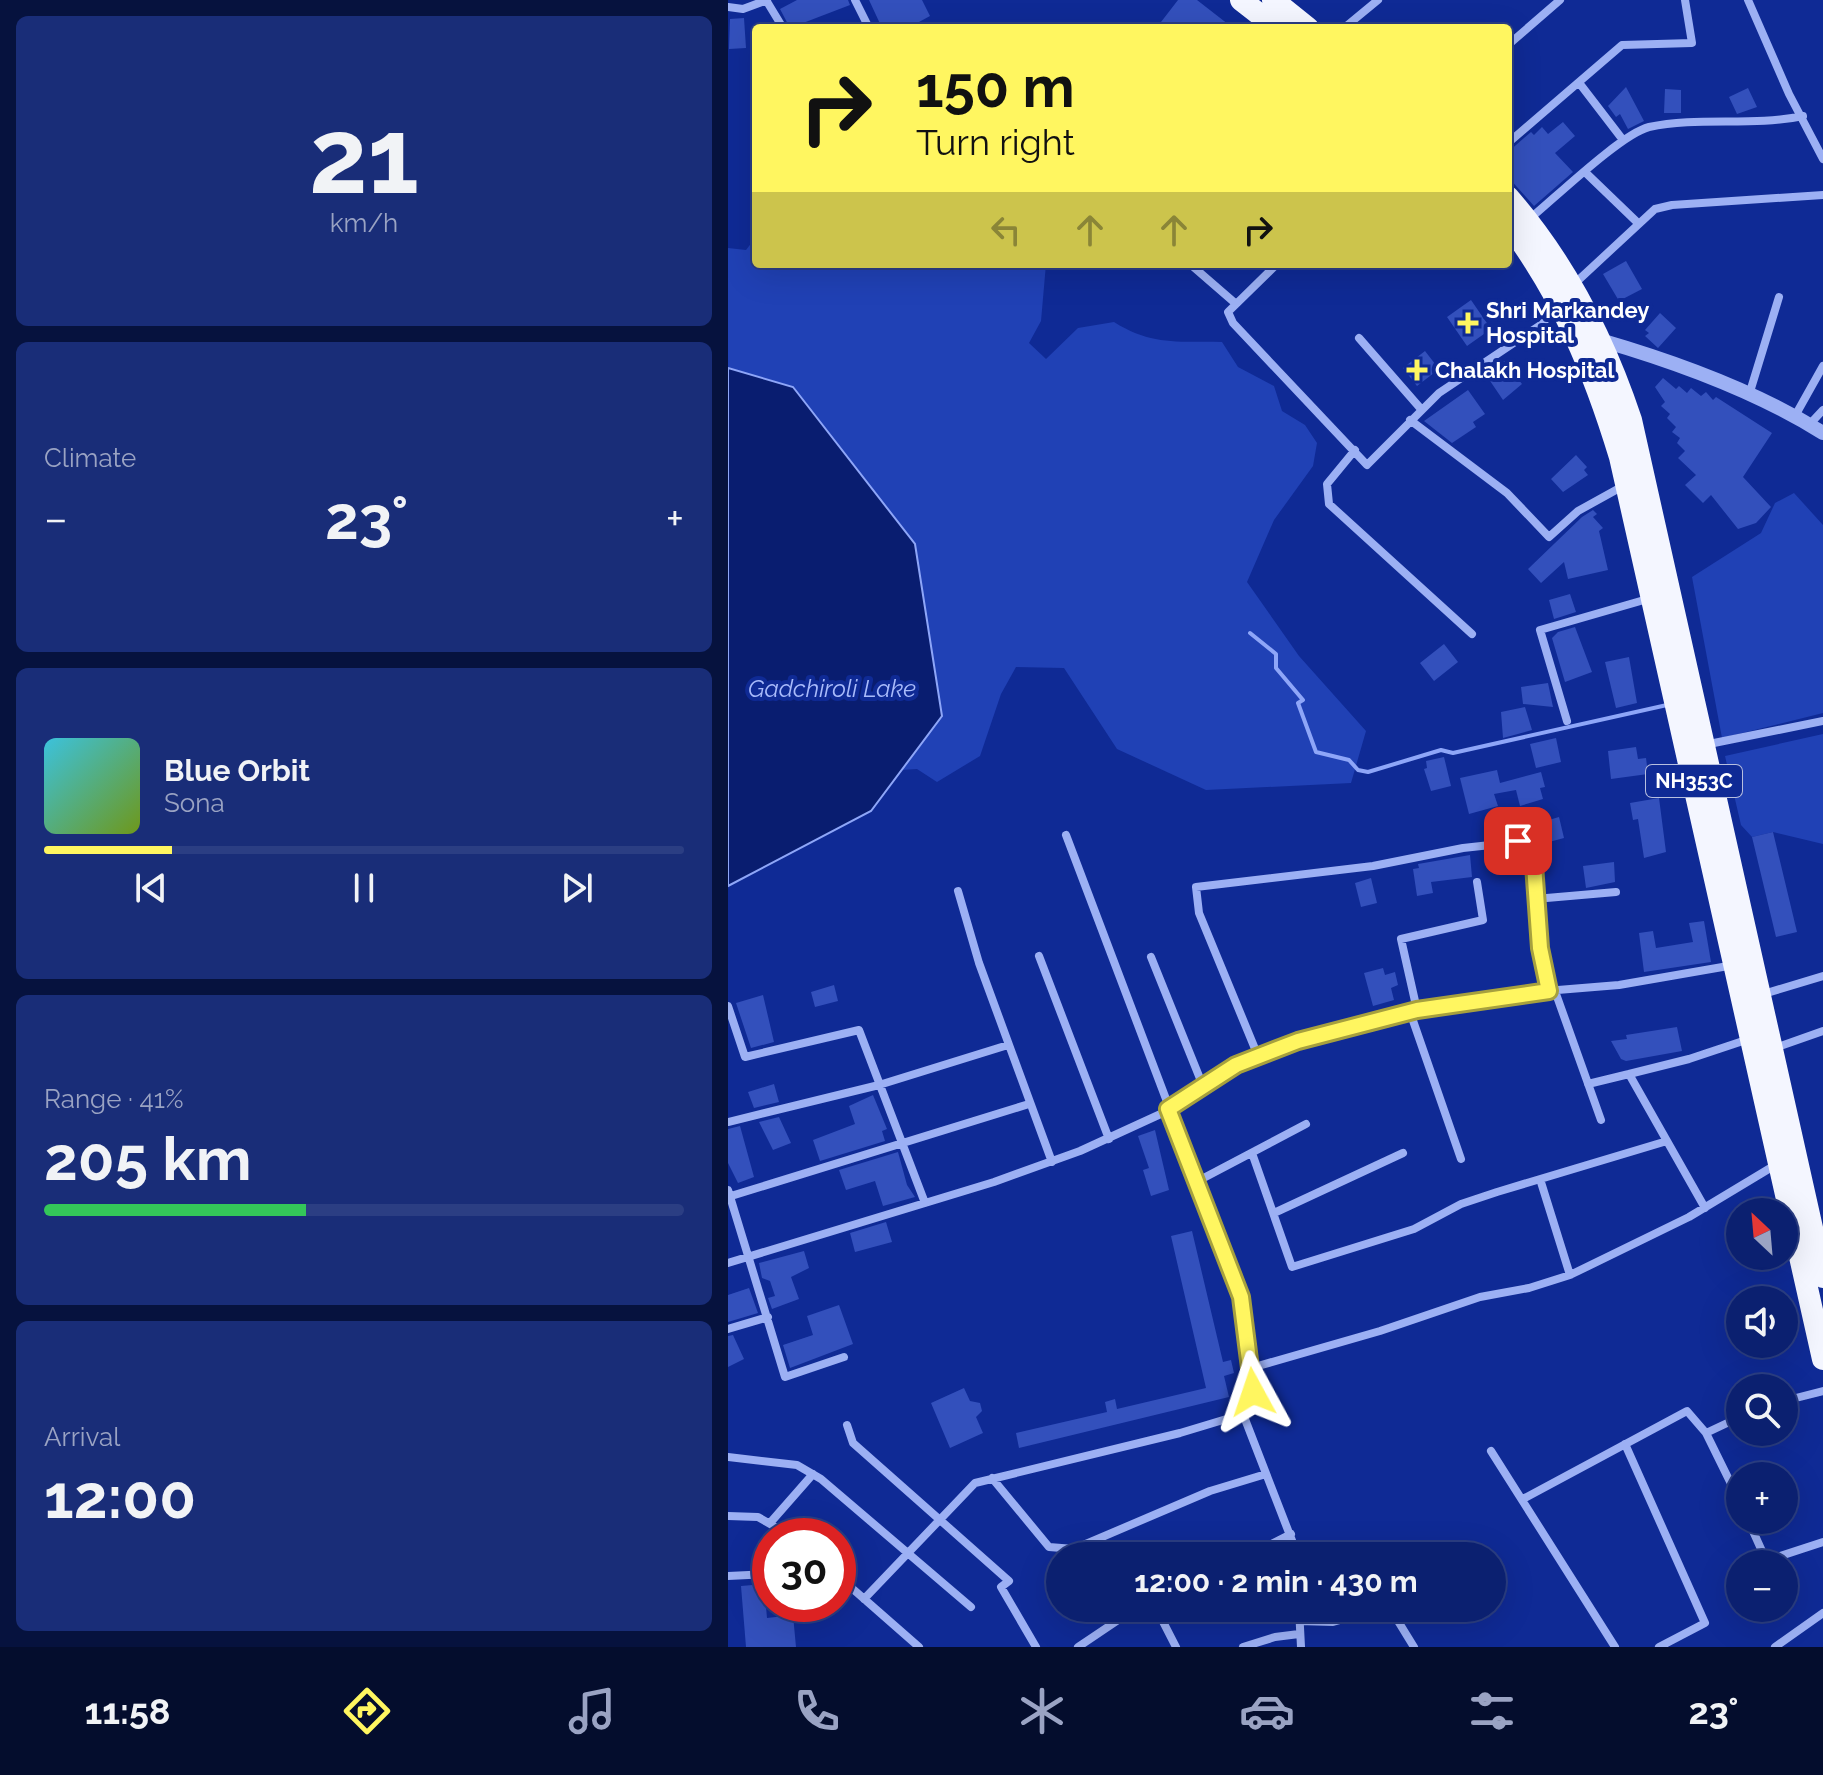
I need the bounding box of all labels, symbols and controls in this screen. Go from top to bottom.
text: 150 m [916,54,1075,120]
icon: right [784,56,888,160]
text: 21 [309,95,419,217]
text: Turn right [916,121,1075,163]
text: km/h [330,208,398,238]
icon: left [984,208,1028,252]
icon: ahead [1068,208,1112,252]
icon: ahead [1152,208,1196,252]
icon: right [1236,208,1280,252]
place label: Shri Markandey Hospital [1486,297,1649,348]
marker: Shri Markandey Hospital [1457,312,1479,334]
place label: Chalakh Hospital [1435,357,1615,383]
marker: Chalakh Hospital [1406,359,1428,381]
text: Climate [44,443,136,473]
text: 23° [325,483,408,553]
text: − [44,493,68,544]
text: + [666,493,684,544]
water label: Gadchiroli Lake [748,674,916,703]
text: Blue Orbit [164,753,310,788]
road number: NH353C [1646,765,1742,797]
text: Sona [164,788,225,818]
pin [1484,807,1552,875]
icon: arrive [1496,819,1540,863]
icon: previous [129,866,173,910]
icon: pause [342,866,386,910]
icon: next [555,866,599,910]
text: Range · 41% [44,1084,184,1114]
text: 205 km [44,1124,252,1194]
north arrow [1726,1198,1798,1270]
map controls [1726,1198,1798,1622]
button: sound [1726,1286,1798,1358]
position arrow [1211,1350,1295,1434]
button: search [1726,1374,1798,1446]
text: Arrival [44,1422,120,1452]
text: 12:00 [44,1462,196,1532]
button: + [1726,1462,1798,1534]
speed limit sign: 30 [752,1518,856,1622]
button: − [1726,1550,1798,1622]
text: 12:00 · 2 min · 430 m [1134,1564,1418,1599]
icon: directions [339,1683,395,1739]
icon: music [564,1683,620,1739]
icon: phone [789,1683,845,1739]
icon: climate [1014,1683,1070,1739]
icon: car [1239,1683,1295,1739]
icon: filters [1464,1683,1520,1739]
text: 11:58 [84,1690,171,1732]
text: 23° [1688,1690,1739,1732]

